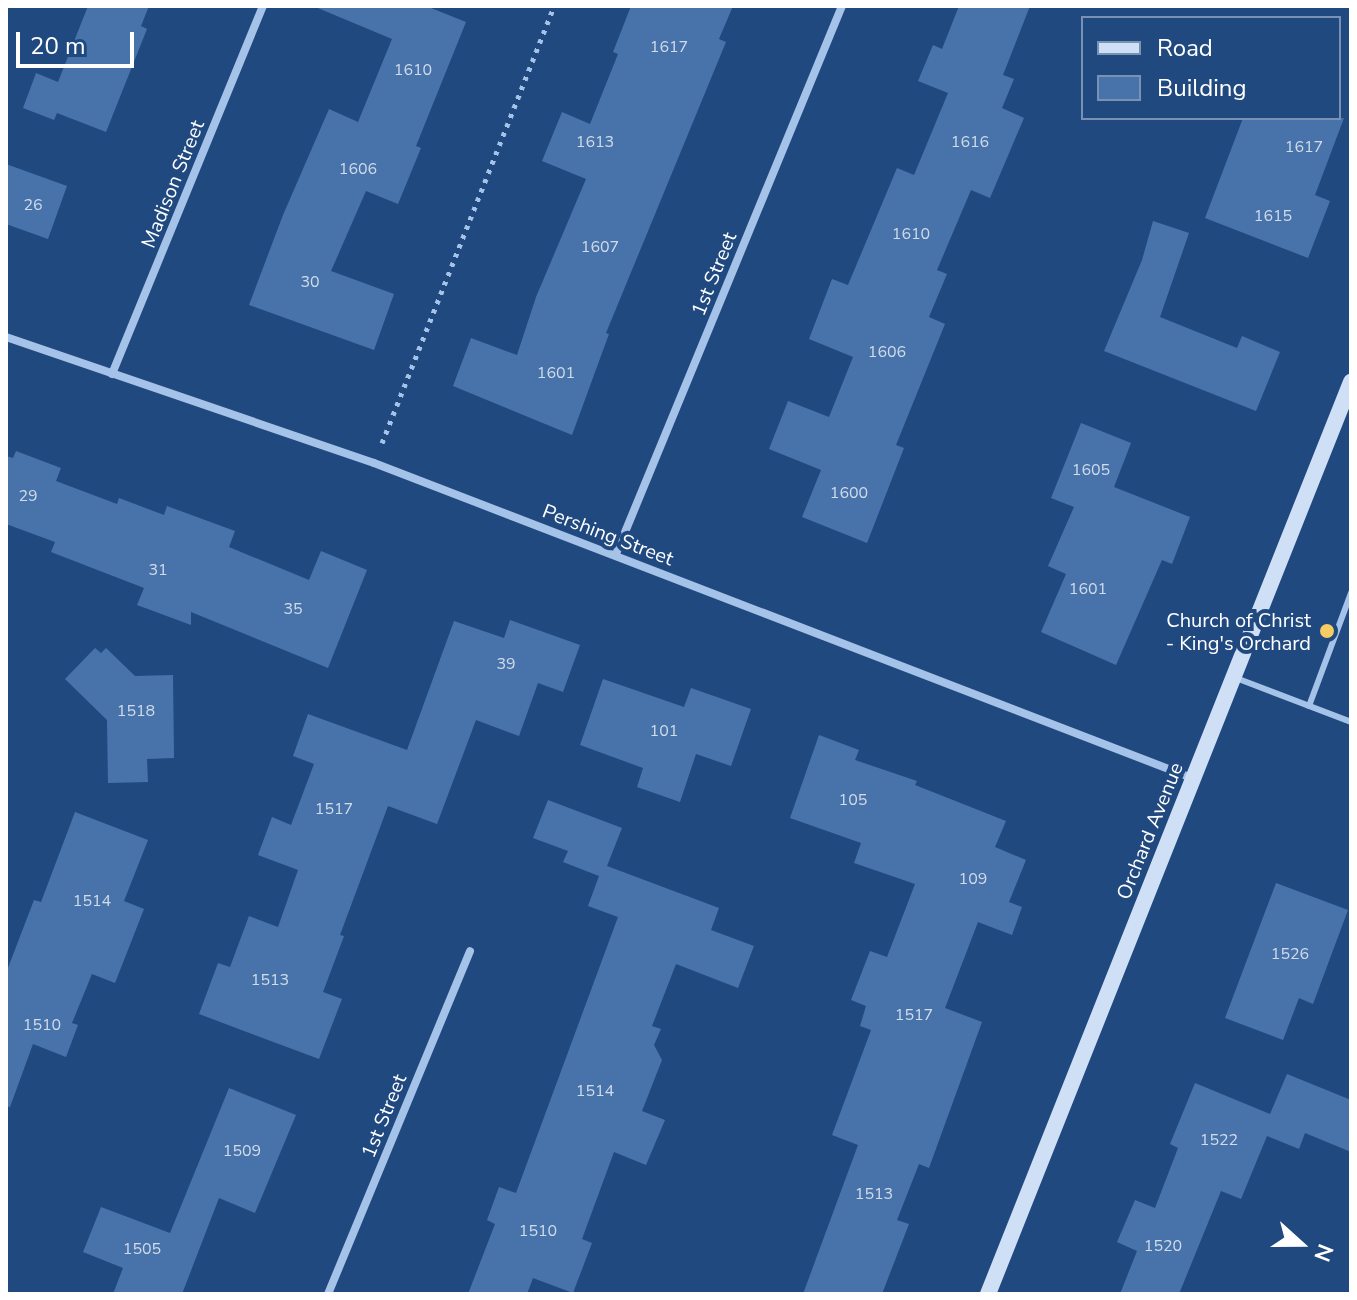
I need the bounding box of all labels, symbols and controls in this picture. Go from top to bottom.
scale bar [20,16,138,66]
legend [1081,16,1341,120]
text: 20 m [30,30,86,62]
text: Road [1157,32,1213,64]
house number: 1617 [650,37,688,57]
house number: 1610 [394,60,432,80]
text: Building [1157,72,1247,104]
street label: Madison Street [136,117,210,251]
house number: 1613 [576,132,614,152]
house number: 1616 [951,132,989,152]
house number: 1617 [1285,137,1323,157]
house number: 1606 [339,159,377,179]
house number: 26 [23,195,43,215]
house number: 1615 [1254,206,1292,226]
house number: 1610 [892,224,930,244]
street label: 1st Street [686,229,742,319]
house number: 1607 [581,237,619,257]
house number: 30 [300,272,320,292]
house number: 1606 [868,342,906,362]
house number: 1601 [537,363,575,383]
house number: 1605 [1072,460,1110,480]
house number: 1600 [830,483,868,503]
house number: 29 [18,486,38,506]
street label: Pershing Street [539,499,677,571]
house number: 31 [148,560,168,580]
house number: 1601 [1069,579,1107,599]
house number: 35 [283,599,303,619]
place label: Church of Christ - King's Orchard [1166,608,1311,655]
marker: Church of Christ - King's Orchard [1318,622,1336,640]
house number: 39 [496,654,516,674]
house number: 1518 [117,701,155,721]
house number: 101 [650,721,678,741]
street label: Orchard Avenue [1112,759,1188,903]
house number: 105 [839,790,867,810]
house number: 1517 [315,799,353,819]
house number: 109 [959,869,987,889]
house number: 1514 [73,891,111,911]
house number: 1526 [1271,944,1309,964]
house number: 1513 [251,970,289,990]
house number: 1517 [895,1005,933,1025]
house number: 1510 [23,1015,61,1035]
street label: 1st Street [356,1071,412,1161]
house number: 1514 [576,1081,614,1101]
house number: 1522 [1200,1130,1238,1150]
house number: 1509 [223,1141,261,1161]
house number: 1513 [855,1184,893,1204]
north arrow [1261,1204,1341,1284]
house number: 1510 [519,1221,557,1241]
house number: 1520 [1144,1236,1182,1256]
house number: 1505 [123,1239,161,1259]
text: N [1306,1240,1340,1266]

